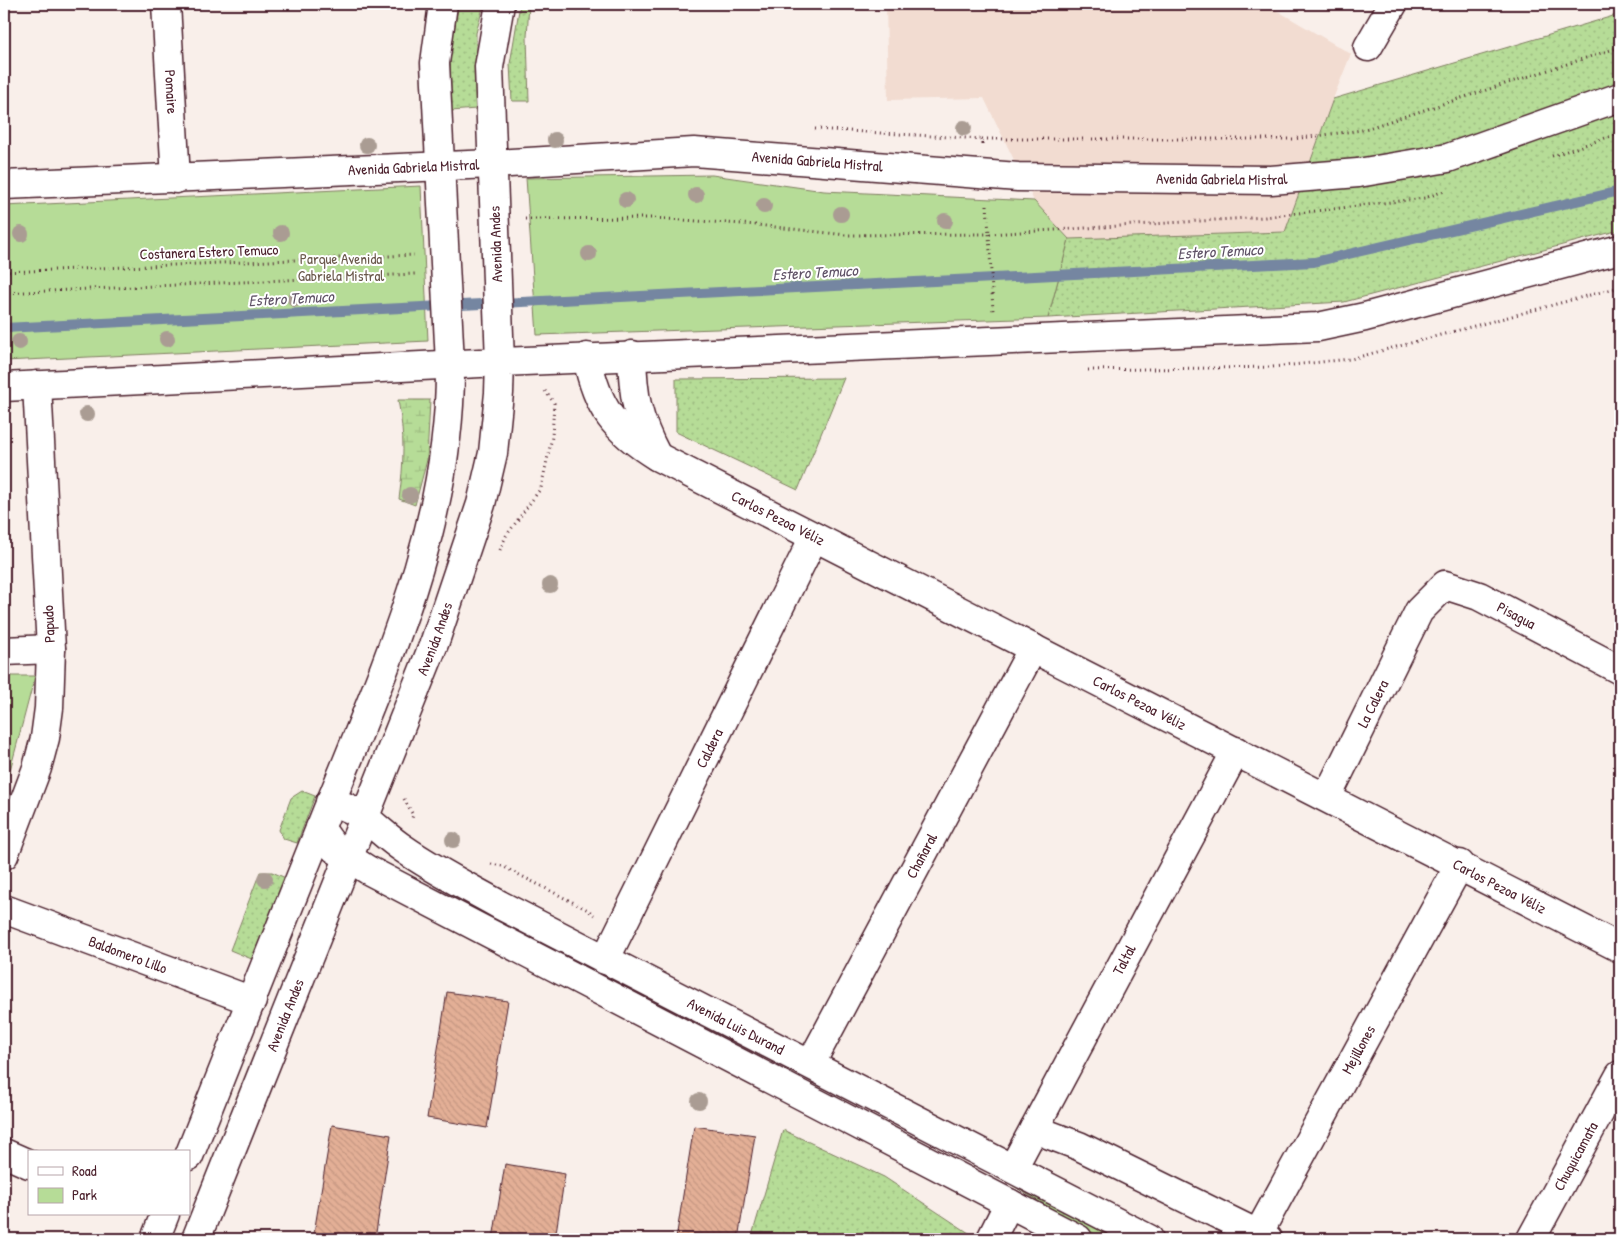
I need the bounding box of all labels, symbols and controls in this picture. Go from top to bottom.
street label: Pomaire [160,69,183,115]
street label: Avenida Gabriela Mistral [751,145,884,177]
street label: Avenida Gabriela Mistral [348,154,480,180]
street label: Avenida Gabriela Mistral [1156,168,1288,190]
street label: Avenida Andes [484,205,507,283]
water label: Estero Temuco [1177,238,1265,264]
street label: Costanera Estero Temuco [139,239,279,264]
park label: Parque Avenida Gabriela Mistral [298,248,384,286]
water label: Estero Temuco [772,259,860,285]
water label: Estero Temuco [248,285,336,311]
street label: Carlos Pezoa Véliz [728,485,829,551]
street label: Pisagua [1493,596,1539,634]
street label: Avenida Andes [411,599,457,678]
street label: Papudo [37,605,60,643]
street label: Carlos Pezoa Véliz [1089,670,1191,735]
street label: La Calera [1352,676,1393,731]
street label: Caldera [690,725,728,772]
street label: Chañaral [901,829,942,882]
street label: Carlos Pezoa Véliz [1449,853,1550,919]
street label: Baldomero Lillo [86,930,170,979]
street label: Taltal [1107,941,1141,979]
street label: Avenida Andes [261,975,309,1054]
street label: Avenida Luis Durand [684,992,788,1060]
street label: Mejillones [1336,1021,1380,1078]
street label: Chuquicamata [1548,1118,1603,1194]
legend [28,1150,190,1216]
text: Road [72,1160,97,1181]
text: Park [72,1184,97,1205]

